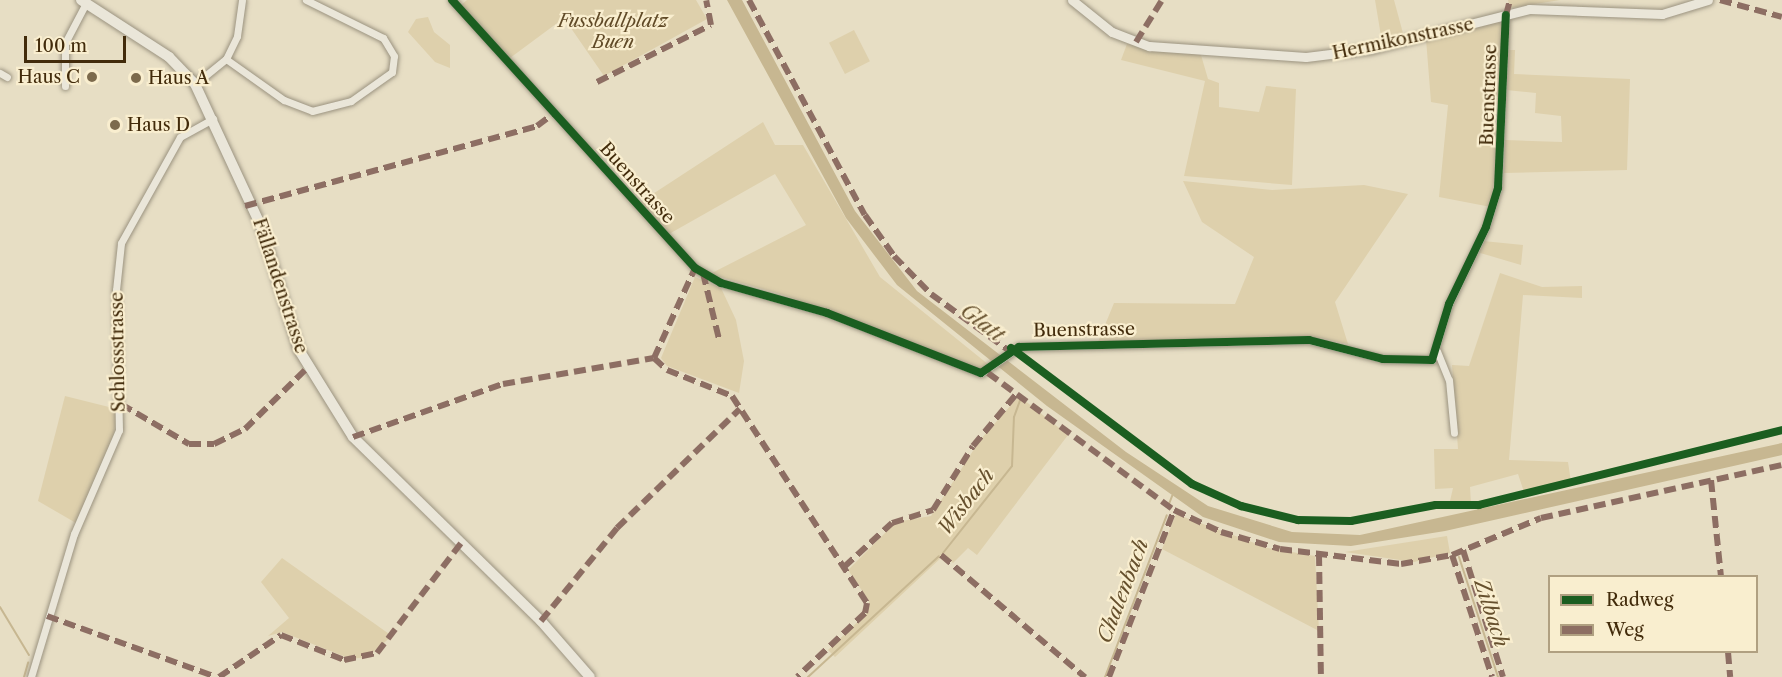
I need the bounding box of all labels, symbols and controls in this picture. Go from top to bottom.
park label: Fussballplatz Buen [558,11,668,54]
street label: Hermikonstrasse [1330,13,1476,65]
scale bar [27,24,129,62]
text: 100 m [35,35,87,57]
street label: Buenstrasse [1476,44,1502,146]
place label: Haus C [18,66,80,88]
place label: Haus A [148,67,210,89]
marker: Haus C [85,70,99,84]
marker: Haus A [129,71,143,85]
place label: Haus D [127,114,190,136]
marker: Haus D [108,118,122,132]
street label: Buenstrasse [595,138,679,228]
street label: Fällandenstrasse [248,216,312,356]
street label: Schlossstrasse [106,292,130,412]
water label: Glatt [956,299,1008,347]
street label: Buenstrasse [1033,318,1135,342]
water label: Wisbach [933,464,999,540]
water label: Chalenbach [1092,536,1154,646]
legend [1548,575,1758,653]
water label: Zilbach [1469,576,1513,650]
text: Radweg [1606,589,1673,611]
text: Weg [1606,619,1644,641]

